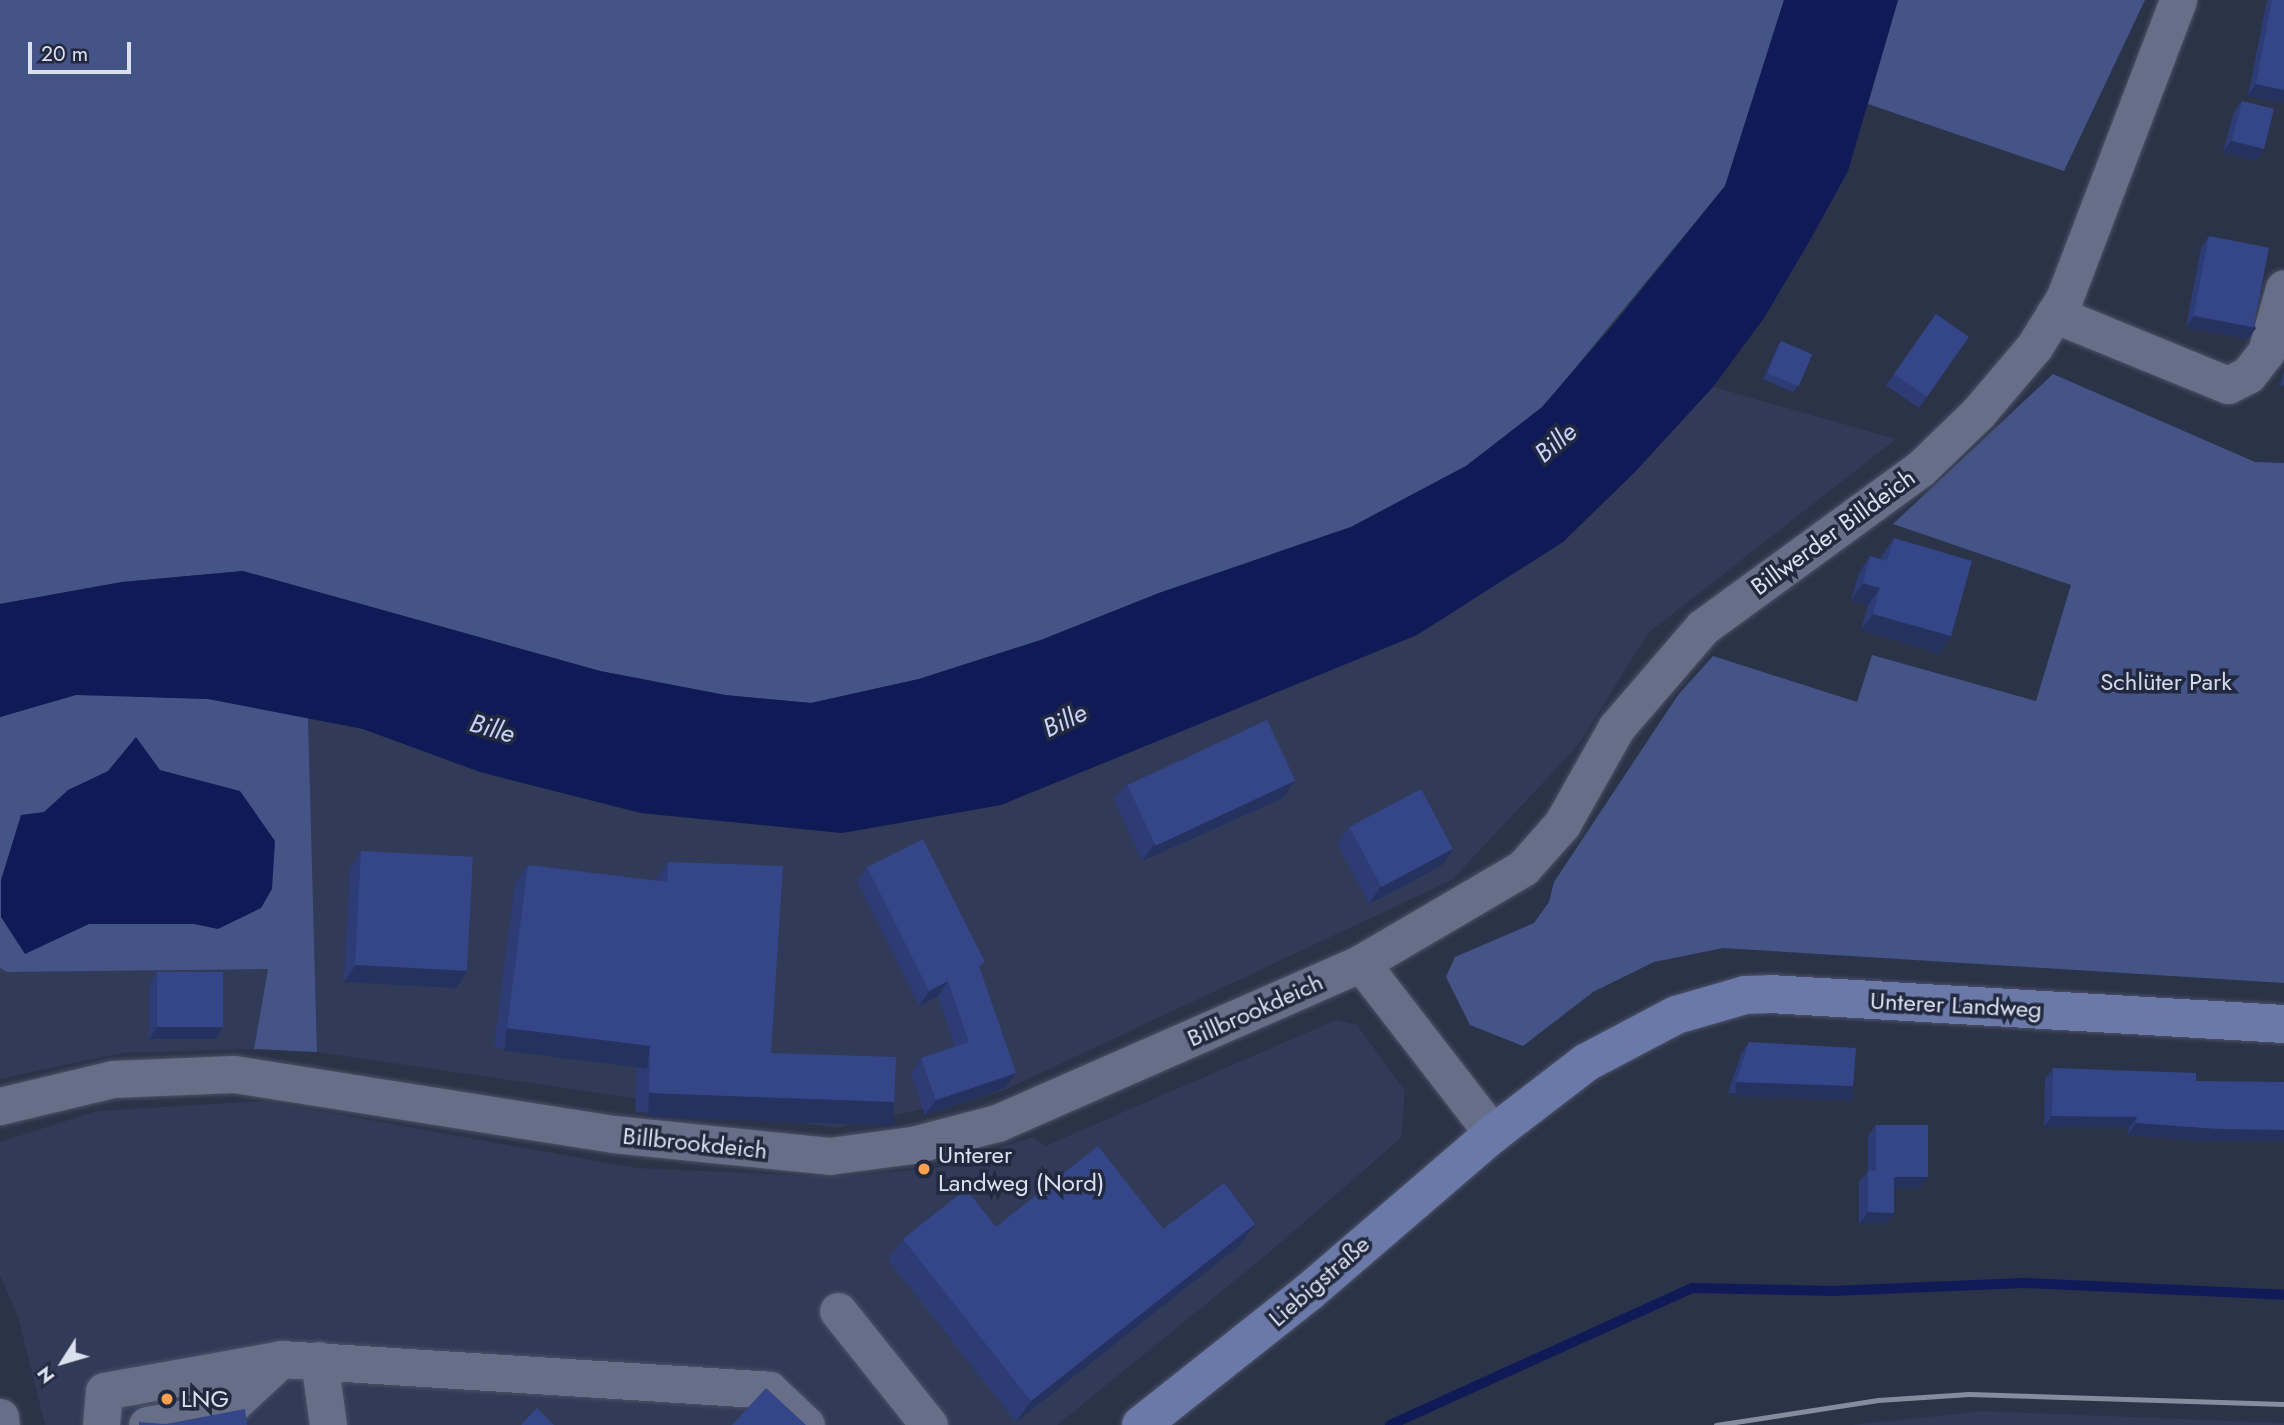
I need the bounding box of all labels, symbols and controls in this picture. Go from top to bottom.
scale bar [32,28,135,72]
text: 20 m [41,39,88,69]
water label: Bille [1529,417,1583,469]
street label: Billwerder Billdeich [1745,463,1921,601]
park label: Schlüter Park [2100,668,2232,696]
water label: Bille [1038,697,1092,745]
water label: Bille [466,708,518,750]
street label: Billbrookdeich [1183,967,1327,1053]
street label: Unterer Landweg [1869,986,2043,1024]
street label: Billbrookdeich [621,1121,769,1165]
place label: Unterer Landweg (Nord) [938,1141,1104,1197]
marker: Unterer Landweg (Nord) [916,1161,932,1177]
street label: Liebigstraße [1263,1229,1375,1333]
north arrow [28,1327,98,1397]
text: N [31,1361,61,1389]
place label: LNG [181,1385,229,1413]
marker: LNG [159,1391,175,1407]

